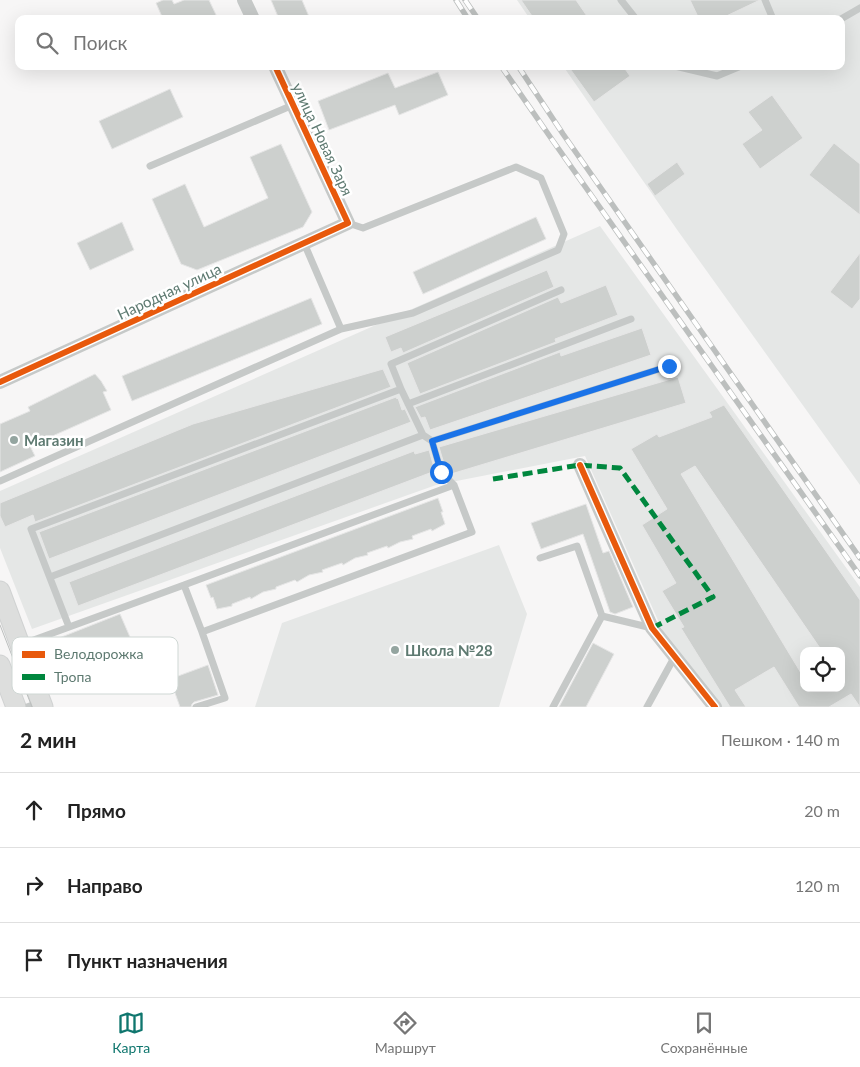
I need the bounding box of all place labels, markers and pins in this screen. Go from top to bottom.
place label: Магазин [24,431,84,449]
marker: Магазин [8,434,20,446]
place label: Школа №28 [405,641,493,659]
marker: Школа №28 [389,644,401,656]

